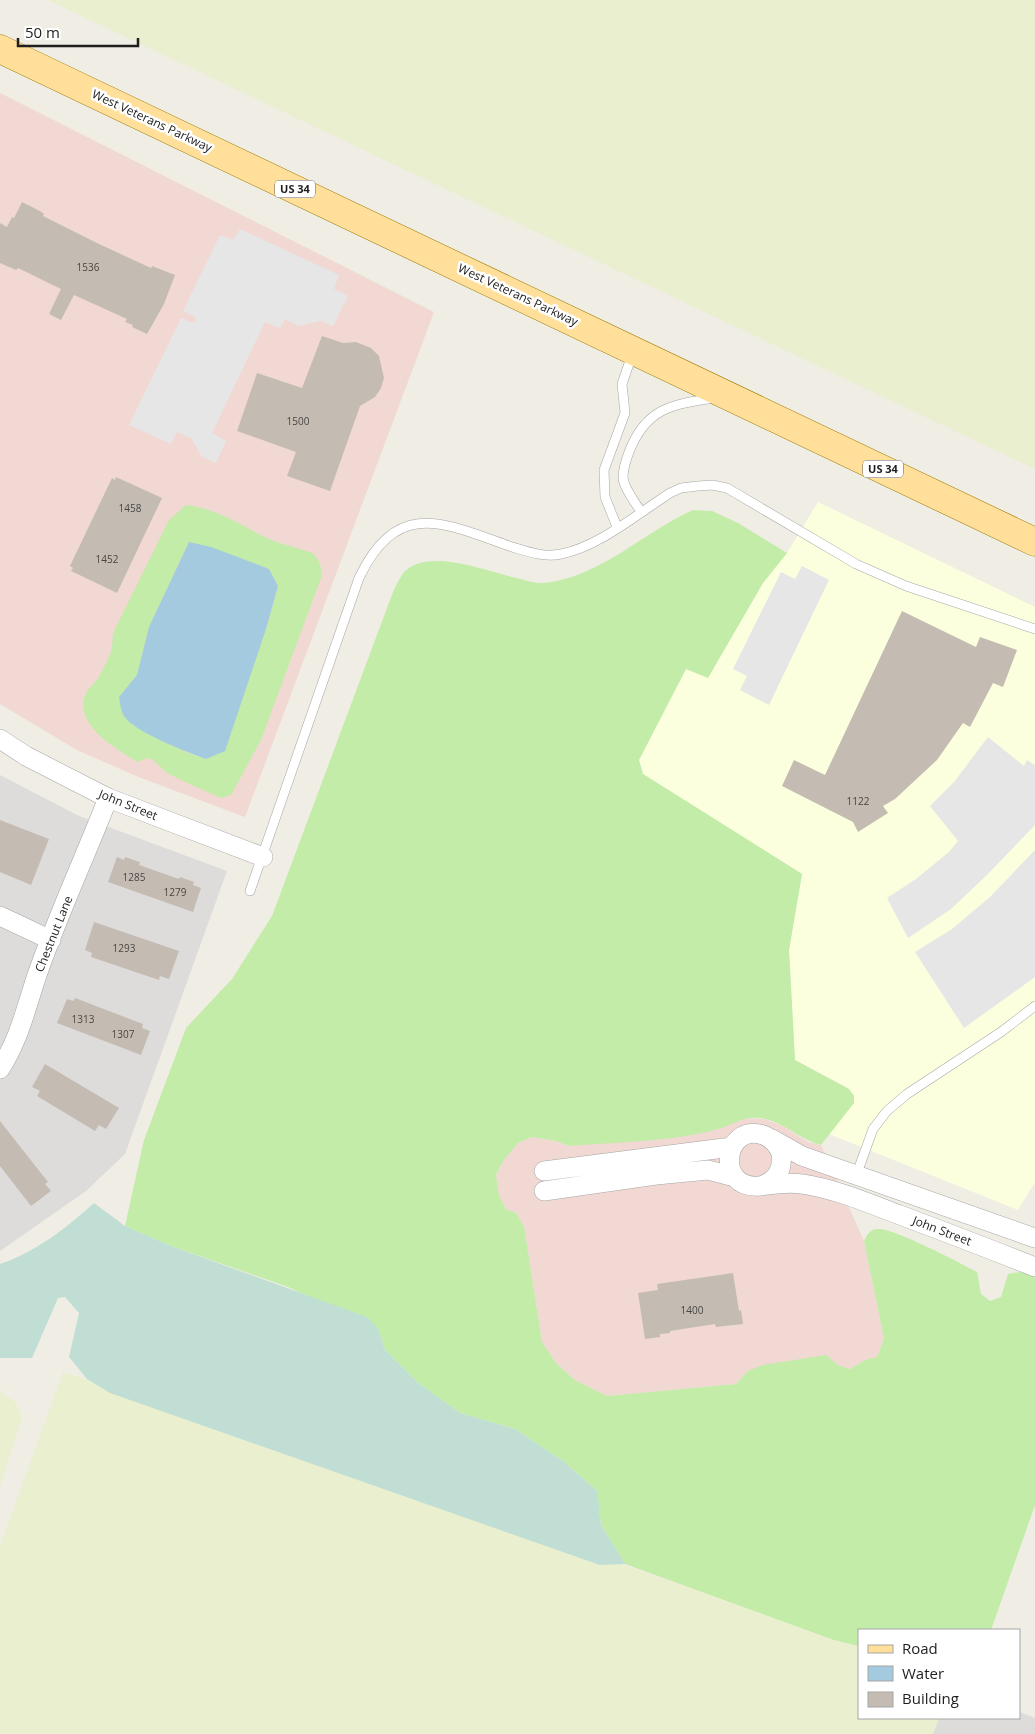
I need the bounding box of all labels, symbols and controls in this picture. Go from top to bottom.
scale bar [18,15,138,47]
text: 50 m [25,22,60,42]
street label: West Veterans Parkway [89,85,216,156]
road number: US 34 [275,180,315,198]
street label: West Veterans Parkway [455,259,582,330]
house number: 1536 [77,260,100,274]
house number: 1500 [287,414,310,428]
road number: US 34 [863,460,903,478]
house number: 1458 [119,501,142,515]
house number: 1452 [96,552,119,566]
street label: John Street [95,785,160,824]
house number: 1122 [847,794,870,808]
house number: 1285 [123,870,146,884]
house number: 1279 [164,885,187,899]
street label: Chestnut Lane [31,893,77,974]
house number: 1293 [113,941,136,955]
house number: 1313 [72,1012,95,1026]
house number: 1307 [112,1027,135,1041]
street label: John Street [909,1211,974,1250]
house number: 1400 [681,1303,704,1317]
legend [858,1629,1020,1719]
text: Road [902,1638,938,1658]
text: Water [902,1663,944,1683]
text: Building [902,1688,959,1708]

